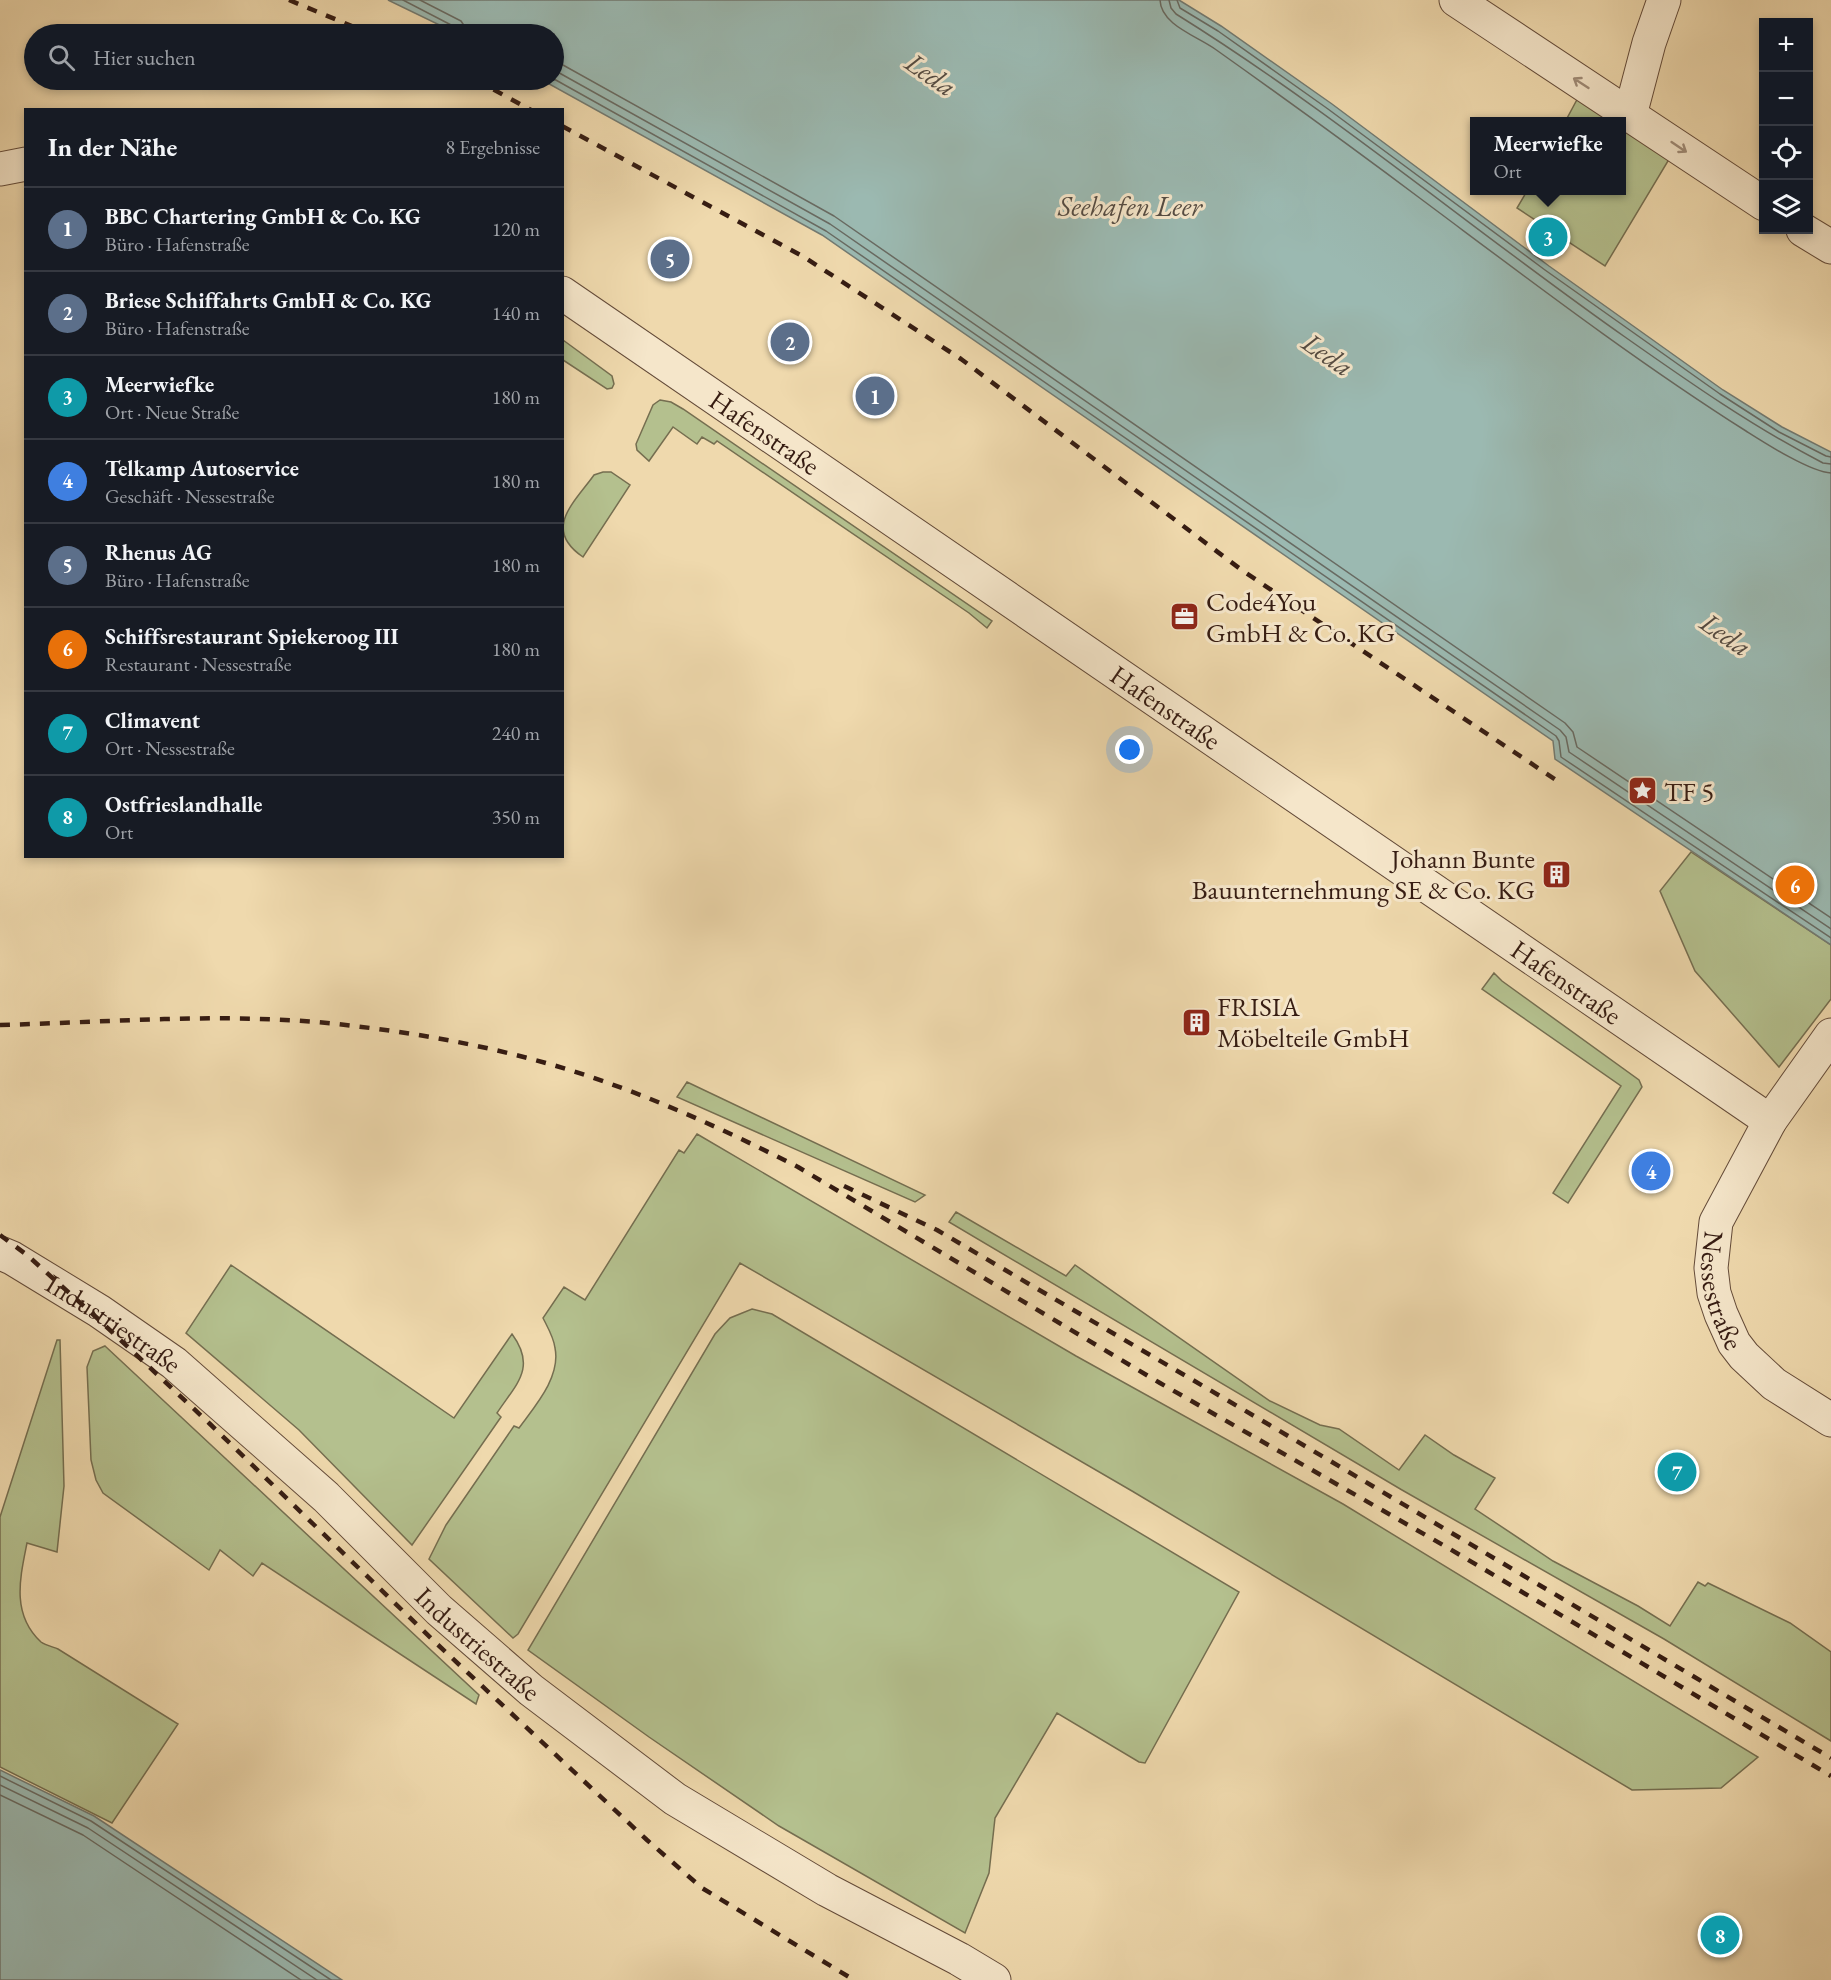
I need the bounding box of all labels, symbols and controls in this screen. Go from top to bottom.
map controls [1759,18,1813,234]
button: + [1759,18,1813,72]
search box [24,24,564,90]
icon: search [45,41,78,74]
text: Hier suchen [93,43,196,72]
water label: Leda [898,43,963,104]
button: − [1759,72,1813,126]
one-way arrow [1574,77,1590,89]
popup [1470,117,1626,195]
button: locate [1759,126,1813,180]
text: Meerwiefke [1493,129,1603,158]
text: In der Nähe [48,130,177,164]
text: 8 Ergebnisse [445,134,540,160]
one-way arrow [1670,142,1687,154]
text: Ort [1493,158,1522,184]
button: layers [1759,180,1813,234]
water label: Seehafen Leer [1057,188,1203,224]
text: BBC Chartering GmbH & Co. KG [105,202,421,231]
pin: 3 [1528,214,1568,260]
text: 1 [62,216,73,242]
text: 120 m [492,216,540,242]
text: Büro · Hafenstraße [105,231,250,257]
pin: 5 [650,236,690,282]
text: Briese Schiffahrts GmbH & Co. KG [105,286,432,315]
text: 2 [62,300,73,326]
text: 140 m [492,300,540,326]
text: Büro · Hafenstraße [105,315,250,341]
pin: 2 [770,320,810,364]
water label: Leda [1295,323,1360,384]
text: Meerwiefke [105,370,214,399]
pin: 1 [856,374,894,418]
street label: Hafenstraße [703,382,827,482]
text: 3 [62,384,73,410]
text: 180 m [492,384,540,410]
text: Ort · Neue Straße [105,399,239,425]
text: Telkamp Autoservice [105,454,299,483]
text: 4 [62,468,73,494]
text: 180 m [492,468,540,494]
text: Geschäft · Nessestraße [105,483,275,509]
text: Rhenus AG [105,538,212,567]
text: 5 [62,552,73,578]
text: 180 m [492,552,540,578]
text: Büro · Hafenstraße [105,567,250,593]
place label: Code4You GmbH & Co. KG [1206,584,1395,650]
office icon: Code4You GmbH & Co. KG [1169,601,1201,633]
water label: Leda [1693,603,1758,664]
text: Schiffsrestaurant Spiekeroog III [105,622,398,651]
text: 6 [62,636,73,662]
text: 180 m [492,636,540,662]
text: Restaurant · Nessestraße [105,651,291,677]
street label: Hafenstraße [1104,657,1228,757]
text: Climavent [105,706,200,735]
text: 7 [62,720,73,746]
text: 240 m [492,720,540,746]
text: Ort · Nessestraße [105,735,235,761]
your location [1115,735,1144,764]
place label: TF 5 [1664,774,1714,809]
place icon: TF 5 [1627,775,1659,807]
text: Ostfrieslandhalle [105,790,262,819]
text: 8 [62,804,73,830]
text: 350 m [492,804,540,830]
text: Ort [105,819,133,845]
place label: Johann Bunte Bauunternehmung SE & Co. KG [1192,841,1535,907]
building icon: Johann Bunte Bauunternehmung SE & Co. KG [1540,858,1572,890]
pin: 6 [1776,862,1814,908]
street label: Hafenstraße [1505,931,1629,1032]
place label: FRISIA Möbelteile GmbH [1217,989,1410,1055]
building icon: FRISIA Möbelteile GmbH [1180,1006,1212,1038]
pin: 4 [1632,1148,1670,1194]
street label: Nessestraße [1693,1230,1752,1355]
street label: Industriestraße [40,1265,190,1380]
pin: 7 [1658,1450,1696,1494]
street label: Industriestraße [408,1579,548,1708]
pin: 8 [1700,1912,1740,1958]

